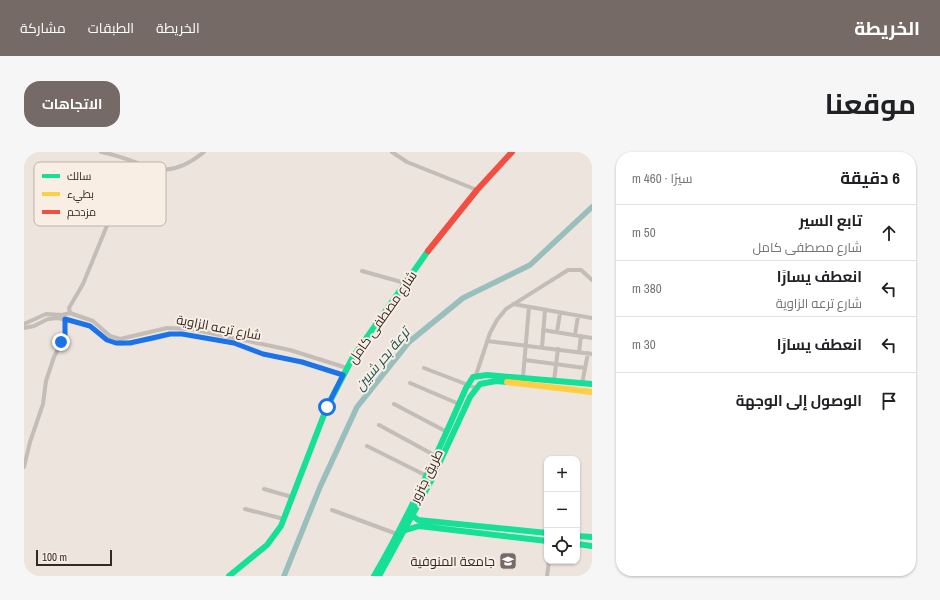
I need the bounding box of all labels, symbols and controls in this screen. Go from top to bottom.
text: الخريطة [854,15,920,41]
text: مشاركة [20,19,66,37]
text: الطبقات [88,19,134,37]
text: الخريطة [156,19,200,37]
button: الاتجاهات [24,81,120,127]
text: موقعنا [825,85,916,123]
legend [34,162,166,226]
text: 6 دقيقة [840,166,900,189]
text: سالك [67,169,91,183]
text: سيرًا · 460 m [632,170,693,187]
text: بطيء [67,187,94,203]
text: مزدحم [67,205,96,220]
text: تابع السير [799,210,862,231]
icon: ahead [878,222,900,244]
text: 50 m [632,224,656,241]
text: شارع مصطفى كامل [753,239,862,256]
text: انعطف يسارًا [777,266,862,287]
street label: شارع مصطفى كامل [344,268,421,367]
icon: left [878,278,900,300]
text: 380 m [632,280,662,297]
text: شارع ترعه الزاوية [776,295,862,312]
street label: شارع ترعه الزاوية [175,311,263,344]
water label: ترعة بحر شبين [350,322,415,394]
route end [52,333,70,351]
text: انعطف يسارًا [777,334,862,355]
icon: left [878,334,900,356]
text: 30 m [632,336,656,353]
text: الوصول إلى الوجهة [736,390,862,411]
icon: arrive [878,390,900,412]
route start [318,398,336,416]
street label: طريق جنزور [406,446,447,507]
map controls [544,456,580,564]
button: + [544,456,580,492]
button: − [544,492,580,528]
button: locate [544,528,580,564]
scale bar [36,548,112,567]
text: 100 m [42,550,67,564]
school or university icon: جامعة المنوفية [498,551,518,571]
place label: جامعة المنوفية [410,553,495,570]

